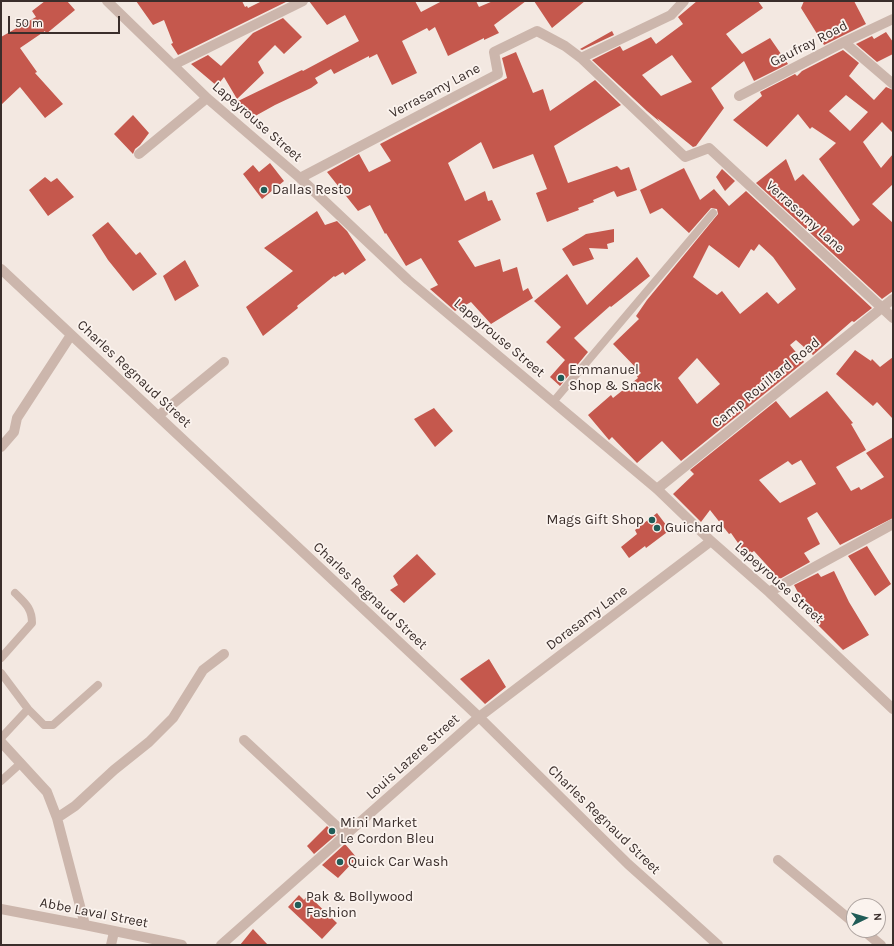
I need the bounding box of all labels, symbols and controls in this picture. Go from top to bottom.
scale bar [10,8,122,34]
text: 50 m [15,16,43,30]
street label: Gaufray Road [767,17,851,71]
street label: Verrasamy Lane [387,60,483,122]
street label: Lapeyrouse Street [209,78,305,166]
street label: Verrasamy Lane [762,177,848,257]
place label: Dallas Resto [272,182,351,198]
marker: Dallas Resto [259,185,269,195]
street label: Lapeyrouse Street [450,295,548,381]
street label: Charles Regnaud Street [73,317,195,431]
street label: Camp Rouillard Road [709,334,823,432]
place label: Emmanuel Shop & Snack [569,362,661,394]
marker: Emmanuel Shop & Snack [556,373,566,383]
place label: Mags Gift Shop [547,512,644,528]
marker: Mags Gift Shop [647,515,657,525]
place label: Guichard [665,520,723,536]
marker: Guichard [652,523,662,533]
street label: Charles Regnaud Street [309,539,431,653]
street label: Lapeyrouse Street [731,539,827,627]
street label: Dorasamy Lane [543,582,631,654]
street label: Louis Lazere Street [363,711,463,803]
street label: Charles Regnaud Street [544,762,664,878]
place label: Mini Market Le Cordon Bleu [340,815,434,848]
marker: Mini Market Le Cordon Bleu [327,826,337,836]
place label: Quick Car Wash [348,854,448,870]
marker: Quick Car Wash [335,857,345,867]
place label: Pak & Bollywood Fashion [306,889,413,922]
street label: Abbe Laval Street [38,894,150,932]
north arrow [846,898,886,938]
marker: Pak & Bollywood Fashion [293,900,303,910]
text: N [871,912,884,921]

